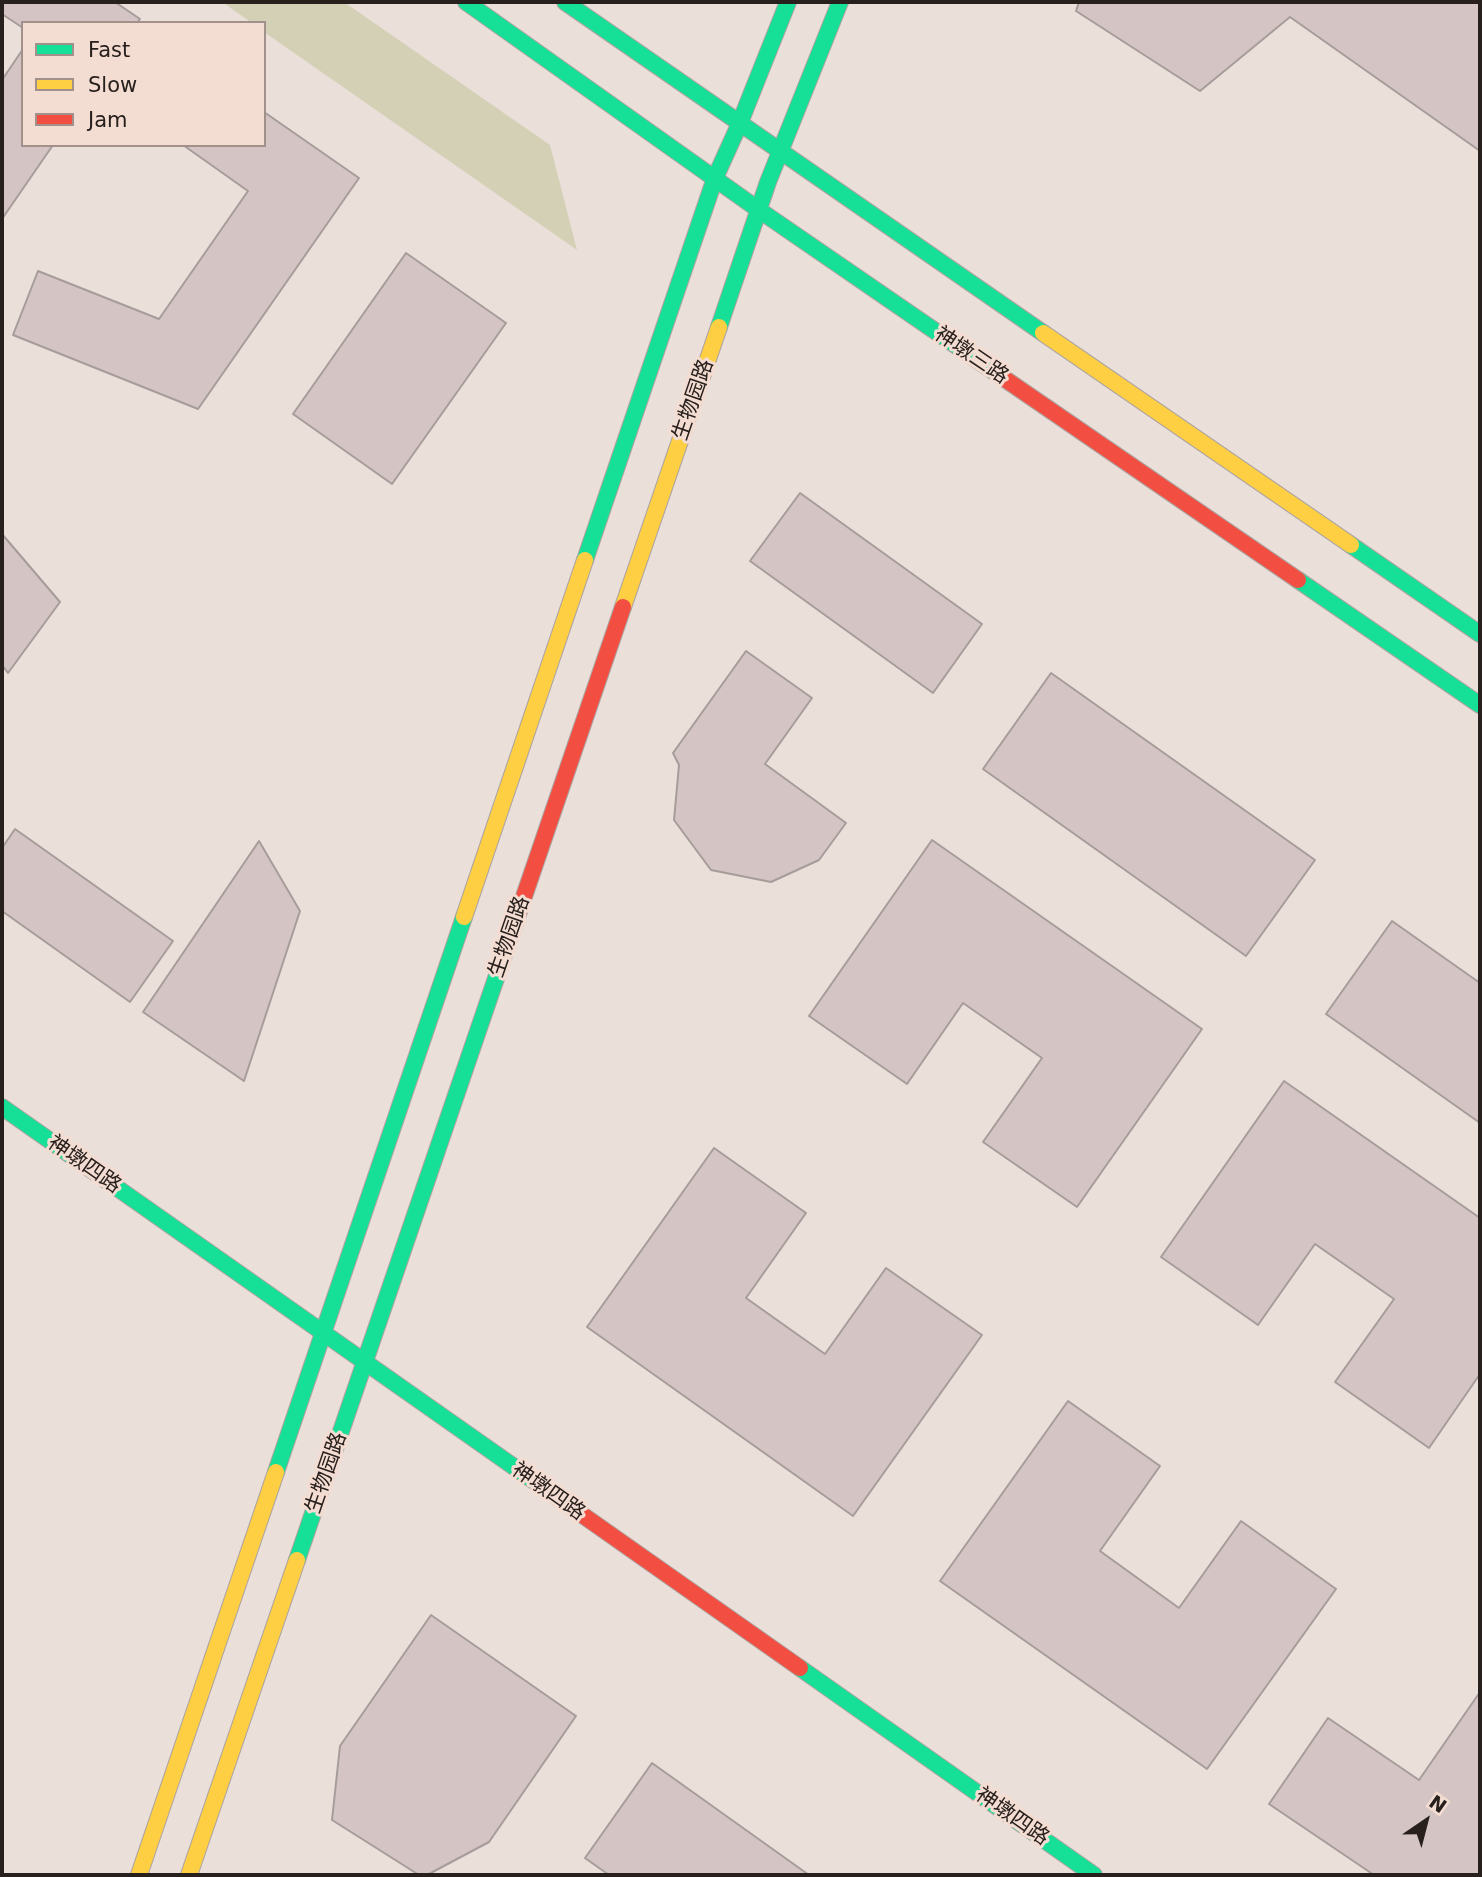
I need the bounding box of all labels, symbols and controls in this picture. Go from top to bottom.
legend [21,21,266,147]
text: Fast [88,38,130,62]
text: Slow [88,73,137,97]
text: Jam [88,108,128,132]
street label: 神墩三路 [929,322,1013,390]
street label: 生物园路 [668,356,720,444]
street label: 生物园路 [484,893,536,981]
street label: 神墩四路 [42,1131,126,1199]
street label: 生物园路 [301,1429,353,1517]
street label: 神墩四路 [506,1458,590,1526]
street label: 神墩四路 [970,1783,1054,1851]
north arrow [1391,1786,1461,1856]
text: N [1425,1790,1451,1817]

